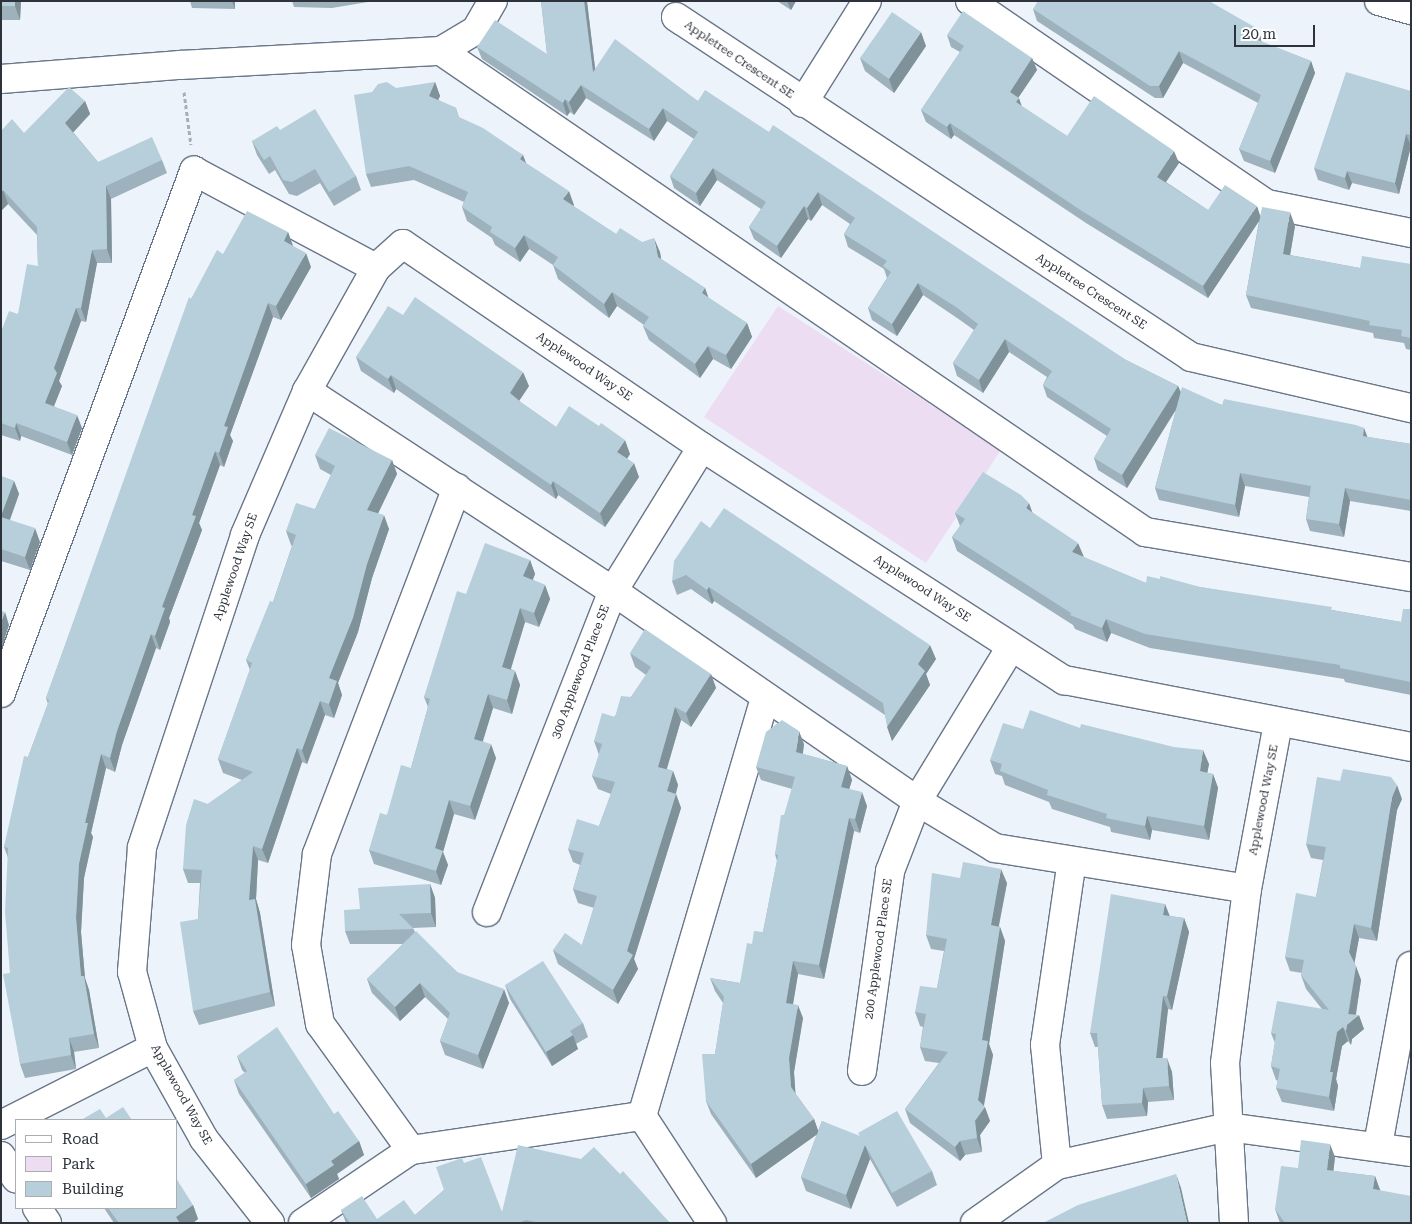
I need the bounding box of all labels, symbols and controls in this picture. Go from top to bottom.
scale bar [1237,15,1318,47]
street label: Appletree Crescent SE [681,18,797,102]
text: 20 m [1242,25,1276,43]
street label: Appletree Crescent SE [1033,251,1149,333]
street label: Applewood Way SE [533,330,635,404]
street label: Applewood Way SE [211,511,261,623]
street label: Applewood Way SE [871,552,973,626]
street label: 300 Applewood Place SE [549,603,613,741]
street label: Applewood Way SE [1246,743,1282,857]
street label: 200 Applewood Place SE [862,878,896,1020]
street label: Applewood Way SE [147,1042,215,1148]
legend [15,1119,178,1209]
text: Road [62,1130,99,1148]
text: Park [62,1155,95,1173]
text: Building [62,1180,123,1198]

